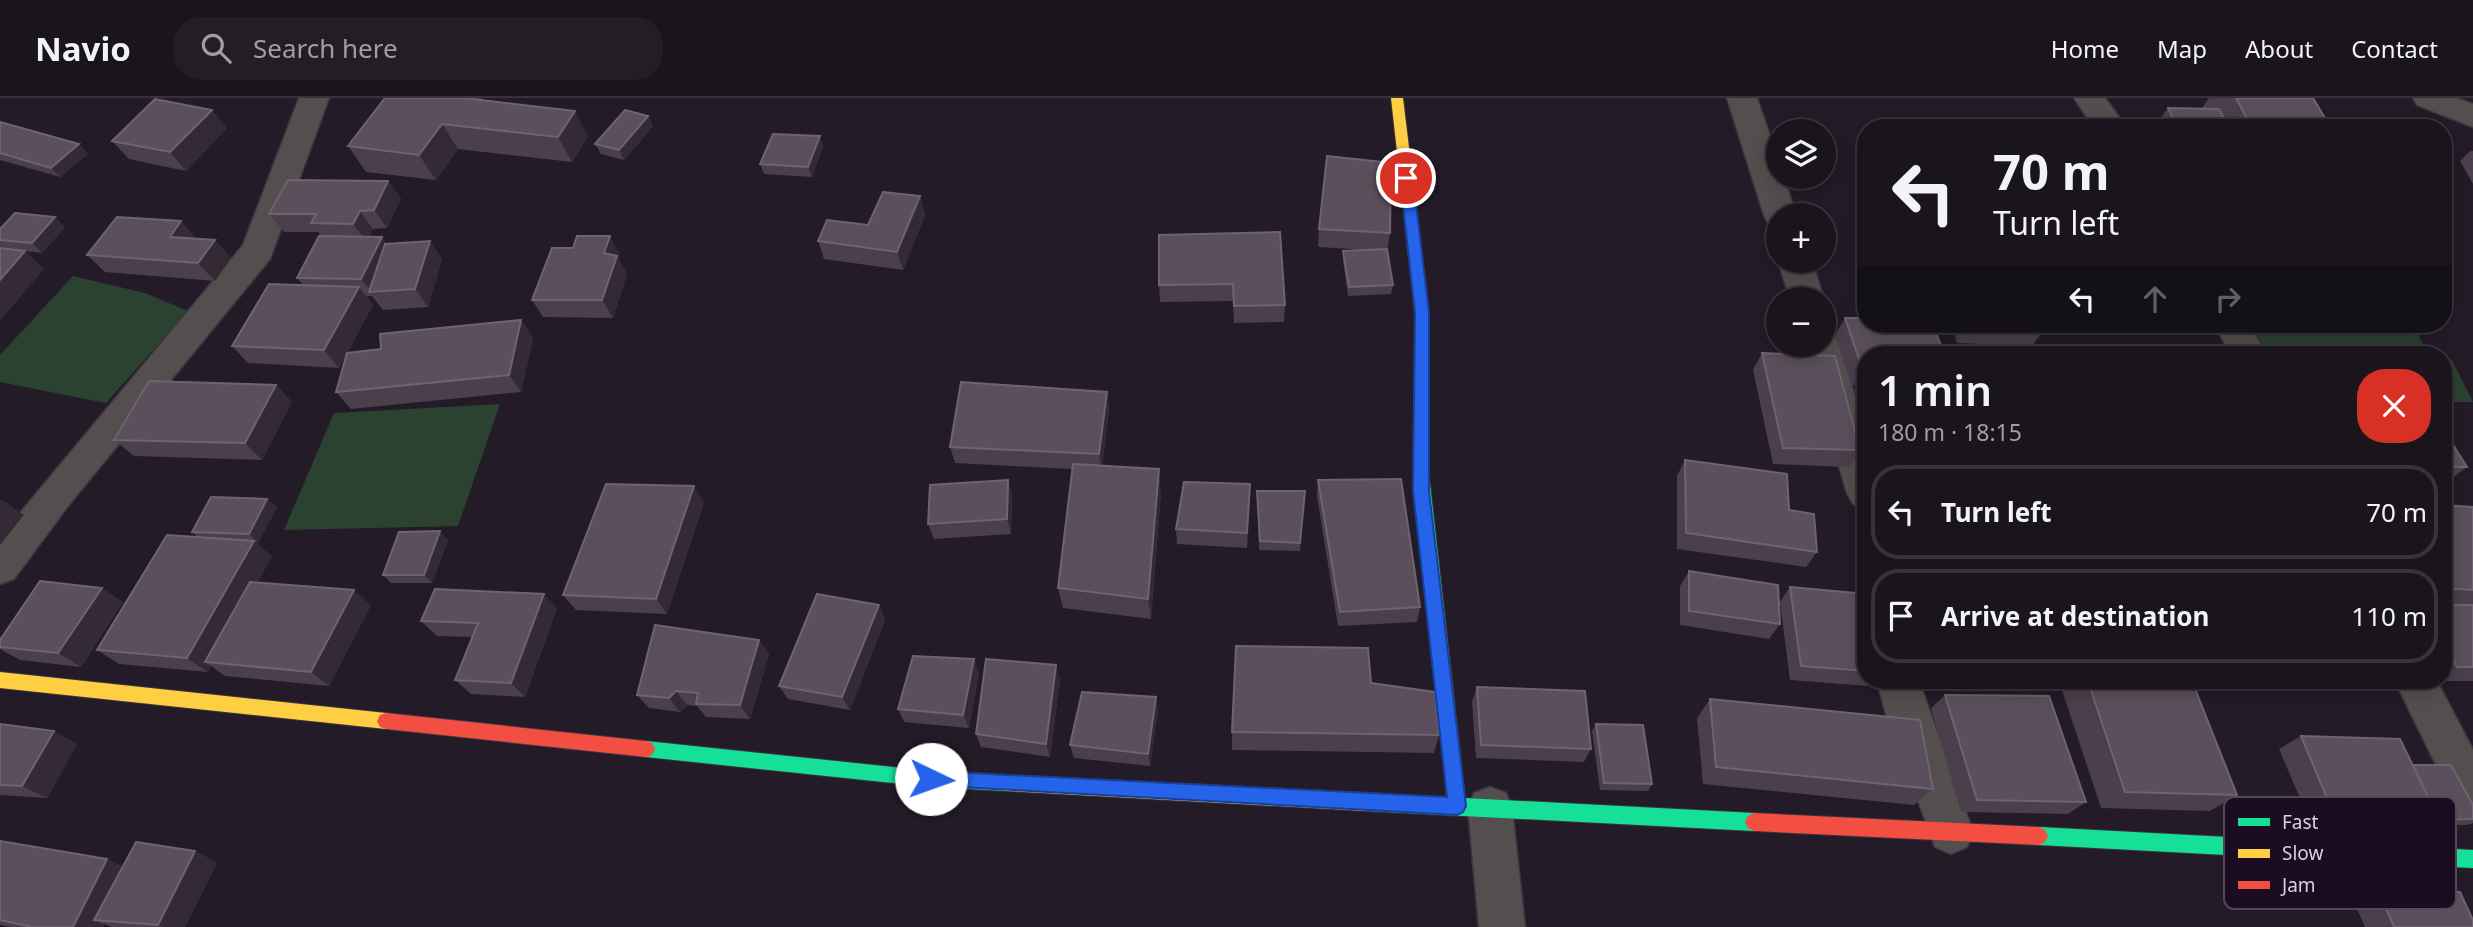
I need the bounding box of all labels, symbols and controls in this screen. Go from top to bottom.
search box [173,17,663,80]
text: Navio [35,26,131,71]
icon: search [197,29,235,67]
text: Search here [253,30,398,66]
text: Home [2051,32,2119,65]
text: Map [2157,32,2207,65]
text: About [2245,32,2313,65]
text: Contact [2351,32,2438,65]
map controls [1766,119,1836,357]
button: layers [1766,119,1836,189]
text: 70 m [1993,138,2110,204]
icon: left [1878,147,1969,238]
pin [1376,148,1436,208]
icon: arrive [1387,159,1425,197]
text: Turn left [1993,201,2119,244]
button: + [1766,203,1836,273]
icon: left [2063,280,2101,318]
icon: ahead [2136,280,2174,318]
icon: right [2209,280,2247,318]
button: − [1766,287,1836,357]
text: 1 min [1878,361,1992,418]
button: close [2357,369,2431,443]
text: 180 m · 18:15 [1878,416,2022,448]
icon: left [1882,493,1920,531]
text: Turn left [1941,494,2052,530]
text: 70 m [2366,494,2427,530]
icon: arrive [1882,597,1920,635]
text: Arrive at destination [1941,598,2210,634]
text: 110 m [2351,598,2427,634]
position arrow [894,742,968,816]
legend [2224,797,2456,909]
text: Fast [2282,809,2319,835]
text: Slow [2282,840,2323,866]
text: Jam [2280,872,2316,898]

